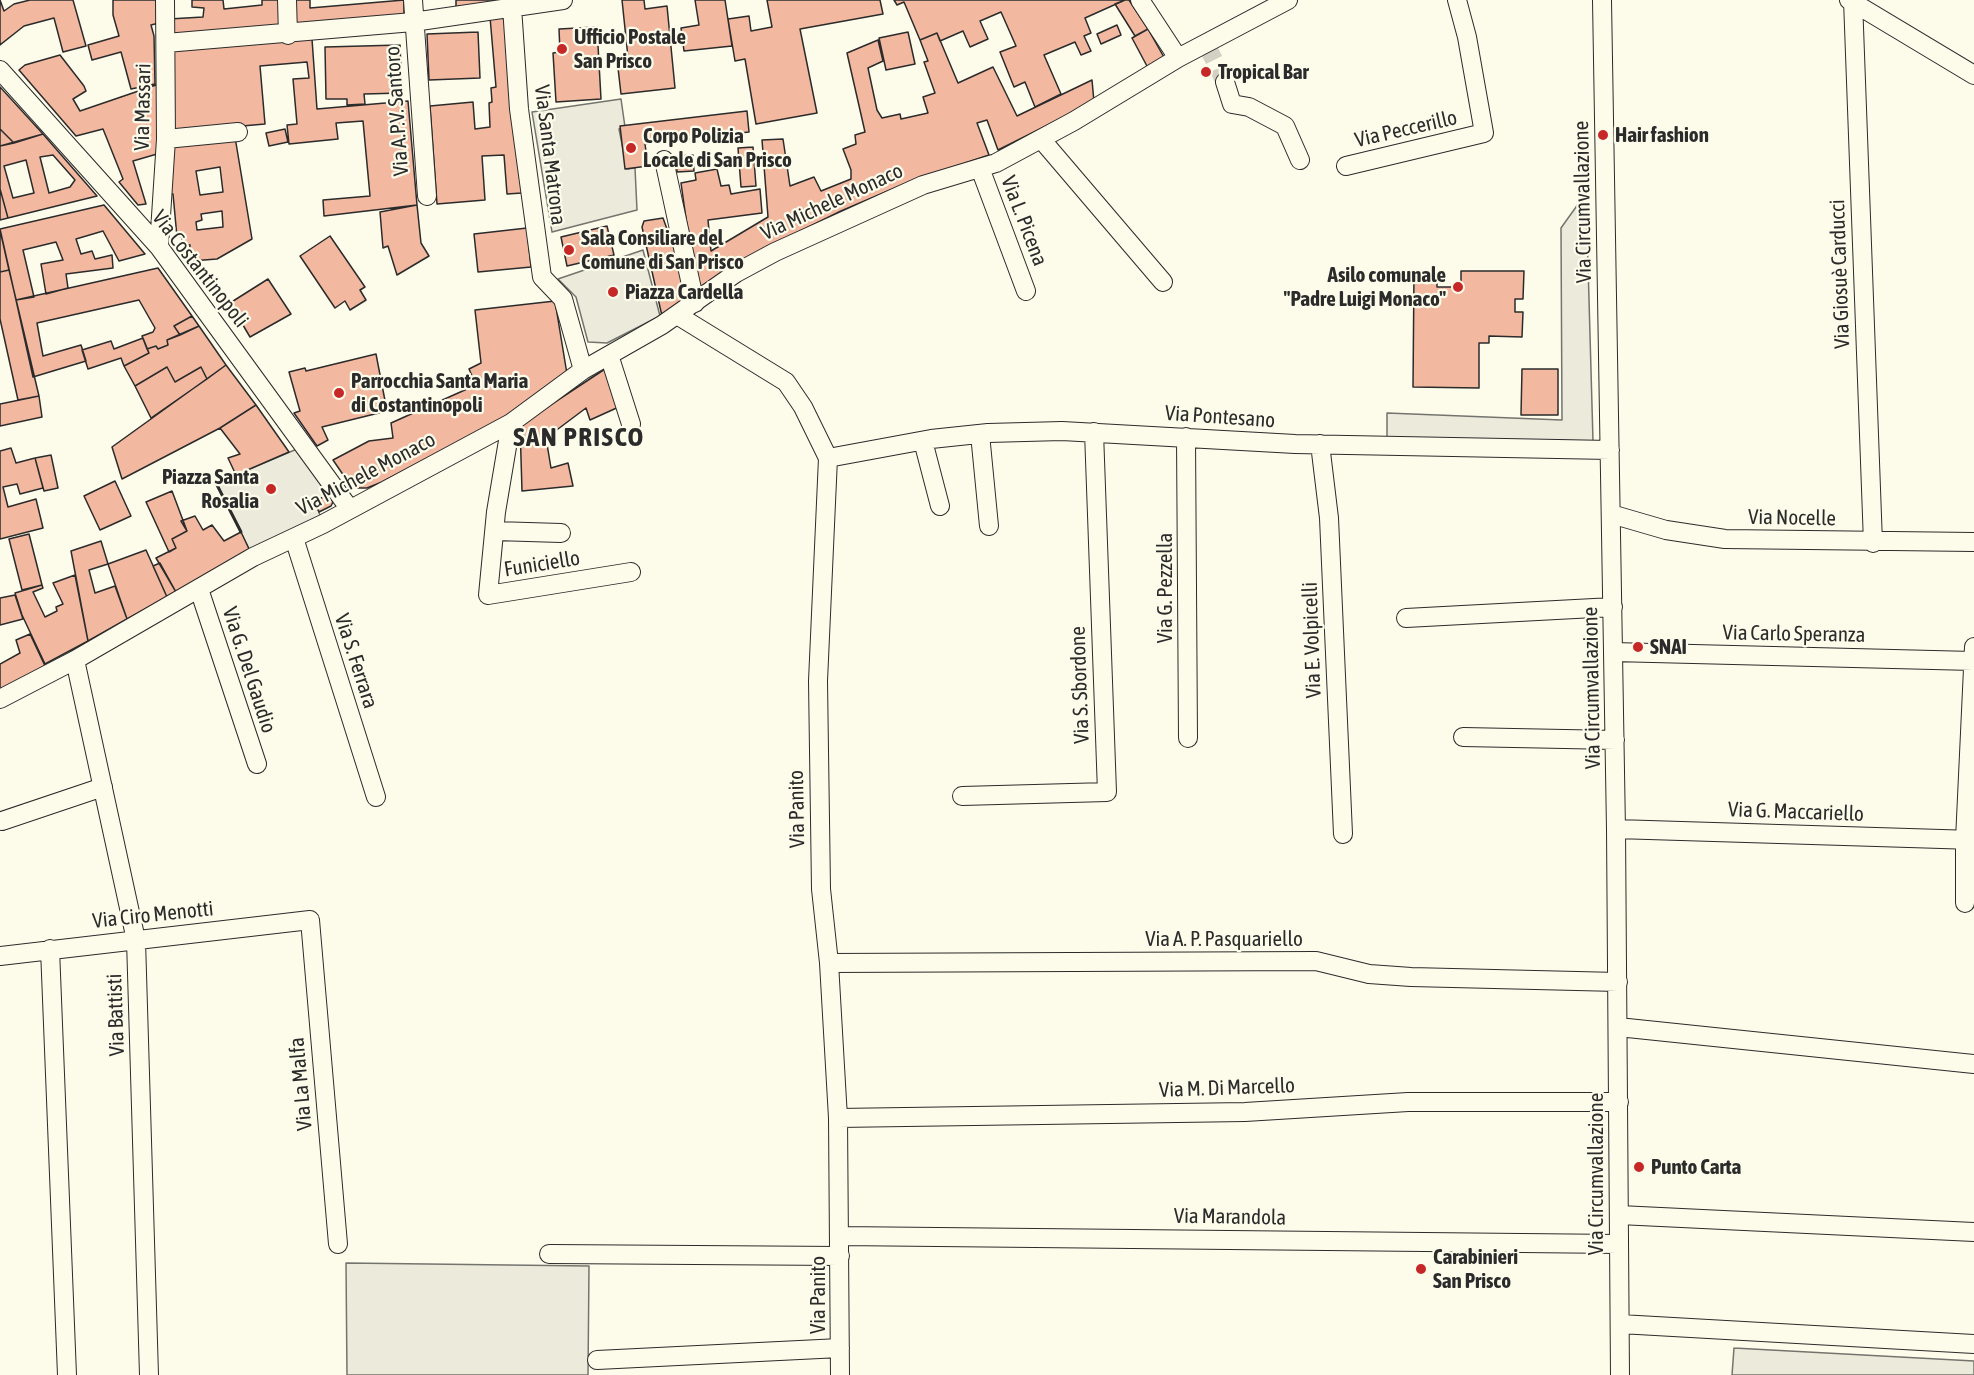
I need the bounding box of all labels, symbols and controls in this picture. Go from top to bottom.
place label: Ufficio Postale San Prisco [574,24,686,74]
marker: Ufficio Postale San Prisco [555,42,569,56]
street label: Via A.P.V. Santoro [380,45,414,177]
place label: Tropical Bar [1218,59,1309,85]
street label: Via Massari [130,63,156,151]
marker: Tropical Bar [1199,65,1213,79]
street label: Via Santa Matrona [529,83,571,227]
street label: Via Peccerillo [1352,105,1460,153]
street label: Via Circumvallazione [1569,121,1597,283]
place label: Hair fashion [1615,122,1709,148]
place label: Corpo Polizia Locale di San Prisco [643,123,792,173]
marker: Hair fashion [1596,128,1610,142]
marker: Corpo Polizia Locale di San Prisco [624,141,638,155]
street label: Via Michele Monaco [757,158,907,246]
street label: Via L. Picena [995,172,1053,270]
street label: Via Giosuè Carducci [1825,199,1855,349]
street label: Via Costantinopoli [146,205,254,333]
place label: Sala Consiliare del Comune di San Prisco [581,225,744,275]
marker: Sala Consiliare del Comune di San Prisco [562,243,576,257]
place label: Asilo comunale "Padre Luigi Monaco" [1284,262,1446,312]
place label: Piazza Cardella [625,279,743,305]
marker: Asilo comunale "Padre Luigi Monaco" [1451,280,1465,294]
marker: Piazza Cardella [606,285,620,299]
place label: Parrocchia Santa Maria di Costantinopoli [351,368,528,418]
marker: Parrocchia Santa Maria di Costantinopoli [332,386,346,400]
street label: Via Pontesano [1164,401,1276,433]
district label: SAN PRISCO [513,421,645,453]
street label: Via Michele Monaco [292,427,440,521]
place label: Piazza Santa Rosalia [162,464,259,514]
marker: Piazza Santa Rosalia [264,482,278,496]
street label: Via Nocelle [1748,505,1836,531]
street label: Via G. Pezzella [1152,533,1178,643]
street label: Funiciello [502,546,582,582]
street label: Via E. Volpicelli [1297,581,1327,699]
street label: Via G. Del Gaudio [217,604,281,736]
street label: Via Circumvallazione [1578,607,1606,769]
street label: Via S. Ferrara [329,610,383,712]
street label: Via Carlo Speranza [1722,620,1866,648]
street label: Via S. Sbordone [1065,626,1095,744]
place label: SNAI [1650,634,1687,660]
marker: SNAI [1631,640,1645,654]
street label: Via Panito [784,770,810,848]
street label: Via G. Maccariello [1728,797,1864,827]
street label: Via Ciro Menotti [91,896,215,934]
street label: Via A. P. Pasquariello [1145,926,1303,952]
street label: Via Battisti [102,973,130,1057]
street label: Via La Malfa [284,1036,318,1132]
street label: Via M. Di Marcello [1159,1073,1295,1103]
street label: Via Circumvallazione [1583,1093,1609,1255]
place label: Punto Carta [1651,1154,1741,1180]
marker: Punto Carta [1632,1160,1646,1174]
street label: Via Marandola [1174,1203,1286,1231]
place label: Carabinieri San Prisco [1433,1244,1518,1294]
street label: Via Panito [805,1256,831,1334]
marker: Carabinieri San Prisco [1414,1262,1428,1276]

